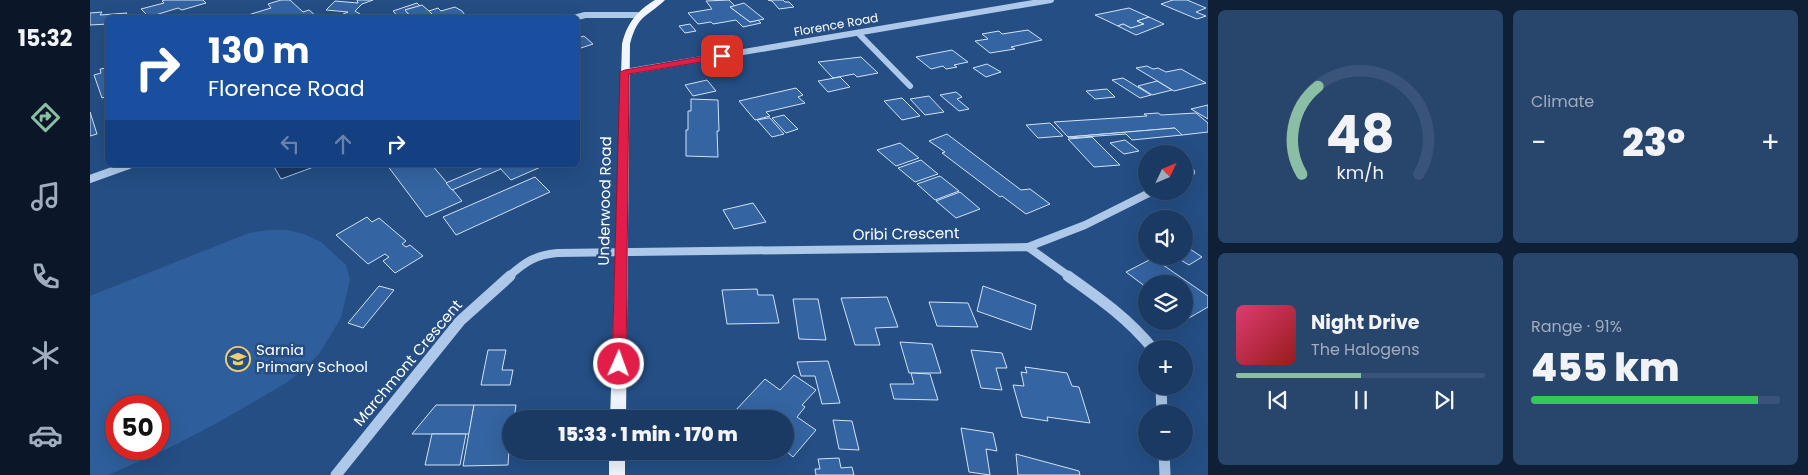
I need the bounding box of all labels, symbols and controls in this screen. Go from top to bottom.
street label: Florence Road [792,9,879,40]
text: 15:32 [18,23,72,54]
text: 130 m [208,26,310,75]
icon: right [125,35,190,100]
pin [701,35,743,77]
icon: arrive [708,42,736,70]
text: Florence Road [208,73,365,104]
text: Climate [1531,90,1594,113]
text: 48 [1326,98,1395,171]
icon: directions [28,100,63,135]
text: 23° [1622,116,1685,169]
text: − [1531,123,1546,162]
text: + [1761,123,1780,162]
icon: left [276,130,304,158]
icon: ahead [329,130,357,158]
icon: right [382,130,410,158]
street label: Underwood Road [593,136,616,266]
north arrow [1138,145,1192,200]
map controls [1138,145,1193,460]
text: km/h [1337,160,1384,185]
icon: music [28,179,63,214]
button: sound [1138,210,1193,265]
street label: Oribi Crescent [852,222,960,245]
icon: phone [28,259,63,294]
button: layers [1138,275,1193,330]
street label: Marchmont Crescent [348,295,467,430]
text: Night Drive [1311,309,1420,336]
text: Range · 91% [1531,315,1622,338]
position arrow [592,337,644,389]
icon: climate [28,338,63,373]
text: The Halogens [1311,338,1419,361]
place label: Sarnia Primary School [256,339,368,377]
button: + [1138,340,1193,395]
text: 455 km [1531,341,1679,394]
school or university icon: Sarnia Primary School [225,346,251,372]
icon: previous [1264,386,1292,414]
icon: pause [1347,386,1375,414]
icon: next [1430,386,1458,414]
speed limit sign: 50 [105,395,170,460]
button: − [1138,405,1193,460]
icon: car [28,418,63,453]
text: 15:33 · 1 min · 170 m [558,421,738,448]

